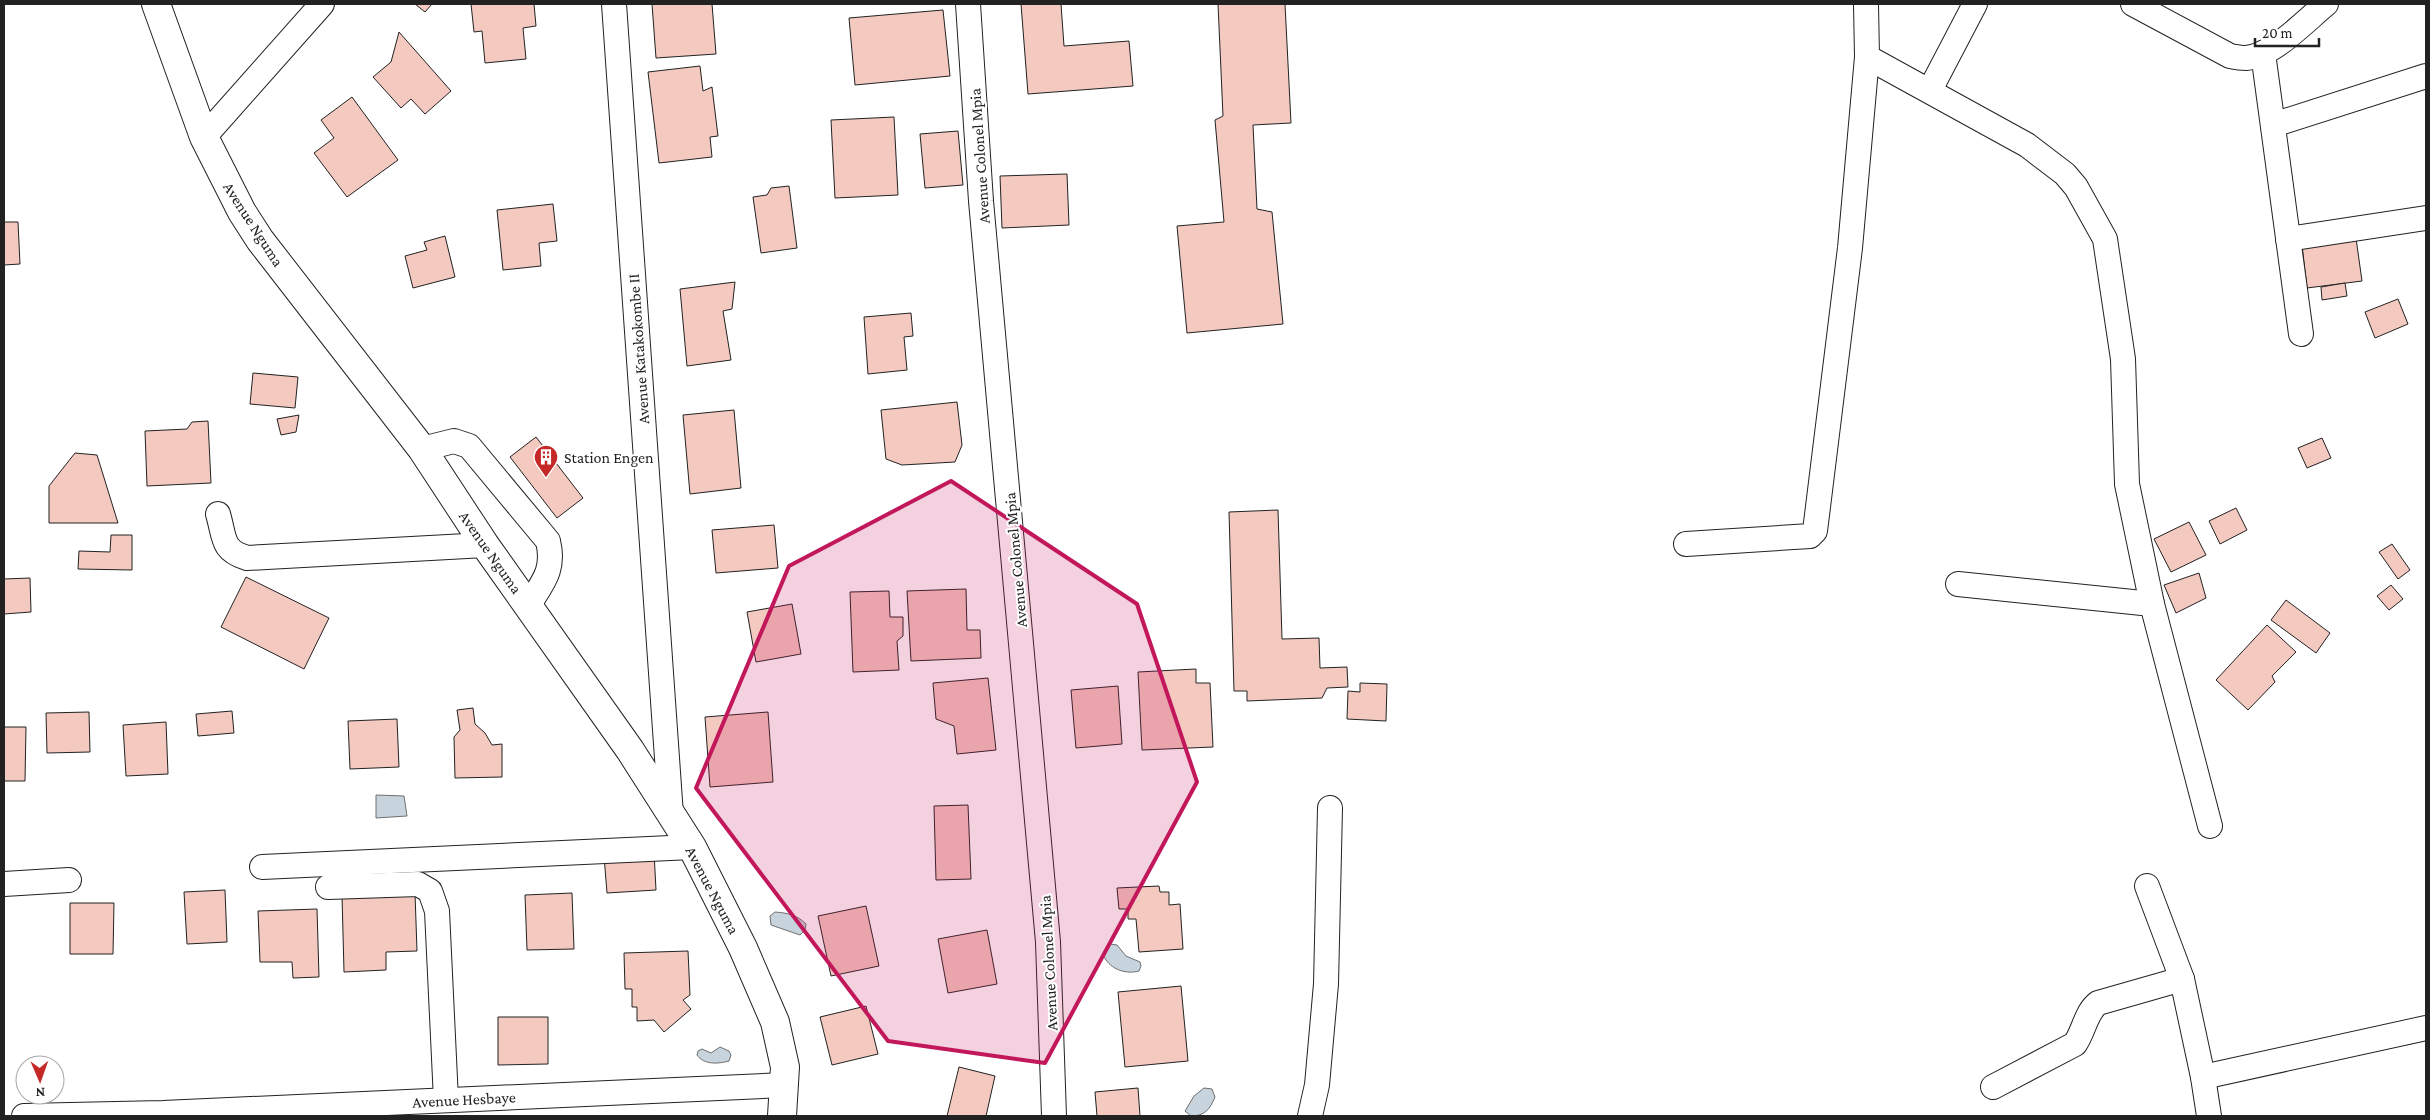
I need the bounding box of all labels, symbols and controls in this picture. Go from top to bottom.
scale bar [2255,15,2319,47]
text: 20 m [2262,25,2293,41]
street label: Avenue Colonel Mpia [966,87,994,224]
street label: Avenue Nguma [219,179,287,271]
street label: Avenue Katakokombe II [625,273,652,425]
building icon: Station Engen [533,444,559,478]
place label: Station Engen [564,449,654,467]
street label: Avenue Colonel Mpia [1001,491,1031,628]
street label: Avenue Nguma [455,508,526,598]
street label: Avenue Nguma [681,843,743,938]
street label: Avenue Colonel Mpia [1036,894,1062,1031]
north arrow [15,1055,65,1105]
text: N [35,1085,46,1101]
street label: Avenue Hesbaye [412,1088,516,1112]

